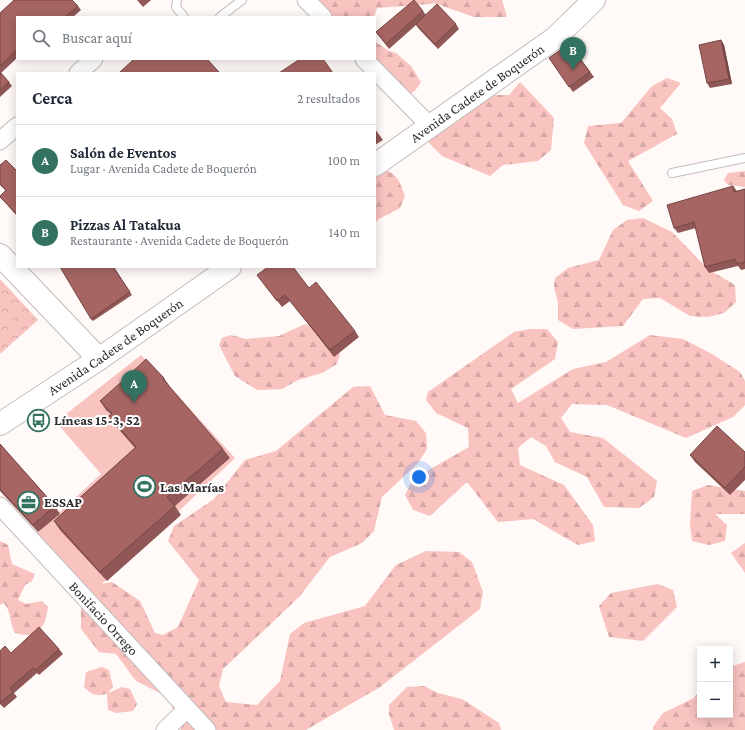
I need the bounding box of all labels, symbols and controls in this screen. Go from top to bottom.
search box [16,16,376,60]
icon: search [30,27,52,49]
text: Buscar aquí [62,30,132,46]
pin: B [560,37,586,70]
street label: Avenida Cadete de Boquerón [407,40,548,146]
text: Cerca [32,89,72,108]
text: 2 resultados [297,91,360,106]
text: Salón de Eventos [70,145,176,161]
text: A [41,153,49,168]
text: 100 m [328,153,360,168]
text: Lugar · Avenida Cadete de Boquerón [70,161,257,176]
text: Pizzas Al Tatakua [70,217,181,233]
text: B [41,225,49,240]
text: 140 m [329,225,360,240]
text: Restaurante · Avenida Cadete de Boquerón [70,233,289,248]
street label: Avenida Cadete de Boquerón [44,294,186,398]
pin: A [121,370,147,403]
bus stop icon: Líneas 15-3, 52 [25,407,51,433]
place label: Líneas 15-3, 52 [54,412,140,429]
your location [409,467,429,487]
sports icon: Las Marías [132,474,158,500]
place label: Las Marías [160,479,224,495]
office icon: ESSAP [16,489,42,515]
place label: ESSAP [44,494,82,510]
street label: Bonifacio Orrego [66,578,142,658]
map controls [697,646,733,718]
button: + [697,646,733,682]
button: − [697,682,733,718]

